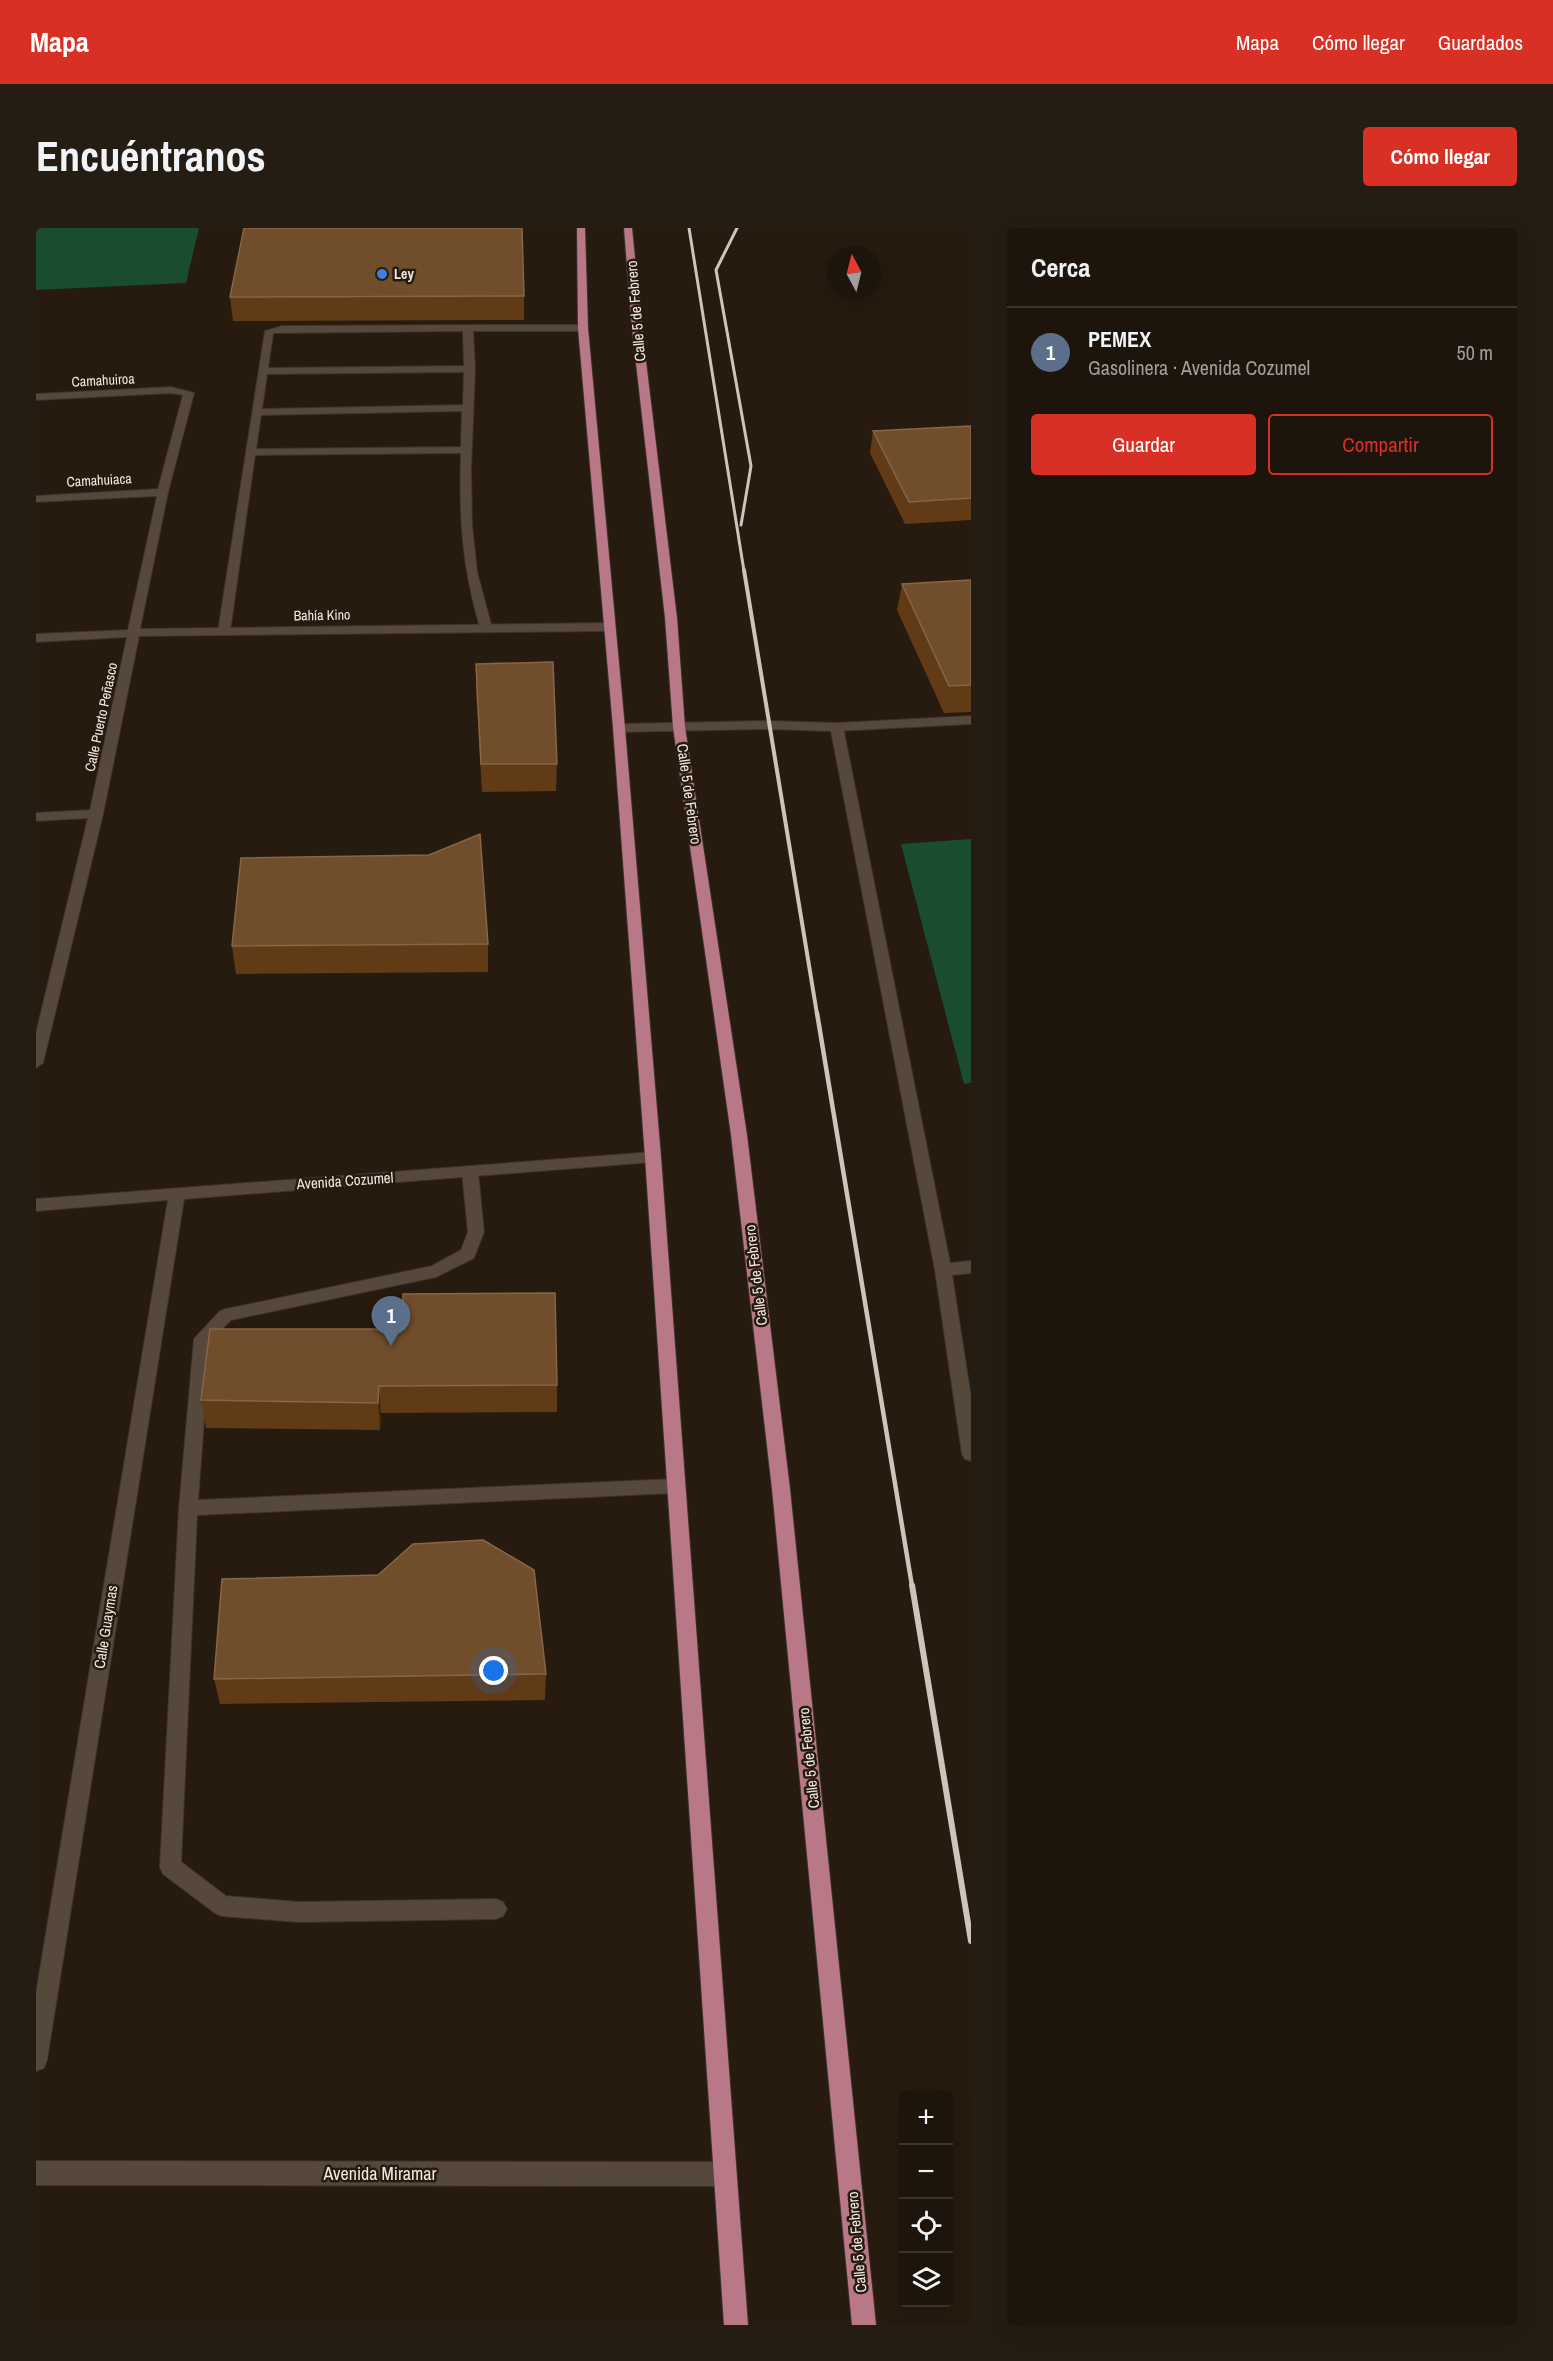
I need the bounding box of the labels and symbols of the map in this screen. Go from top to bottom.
north arrow [827,246,881,300]
street label: Calle 5 de Febrero [621,260,650,362]
place label: Ley [394,265,414,283]
marker: Ley [375,267,389,281]
street label: Camahuiroa [71,369,136,391]
street label: Camahuiaca [66,469,133,491]
street label: Bahía Kino [293,606,351,624]
street label: Calle Puerto Peñasco [81,661,121,773]
street label: Calle 5 de Febrero [672,742,707,846]
street label: Avenida Cozumel [295,1167,394,1194]
street label: Calle 5 de Febrero [739,1223,772,1327]
pin: 1 [372,1296,410,1346]
street label: Calle Guaymas [89,1584,122,1670]
your location [479,1656,508,1685]
street label: Calle 5 de Febrero [793,1706,824,1810]
street label: Avenida Miramar [323,2161,437,2186]
street label: Calle 5 de Febrero [842,2191,871,2293]

